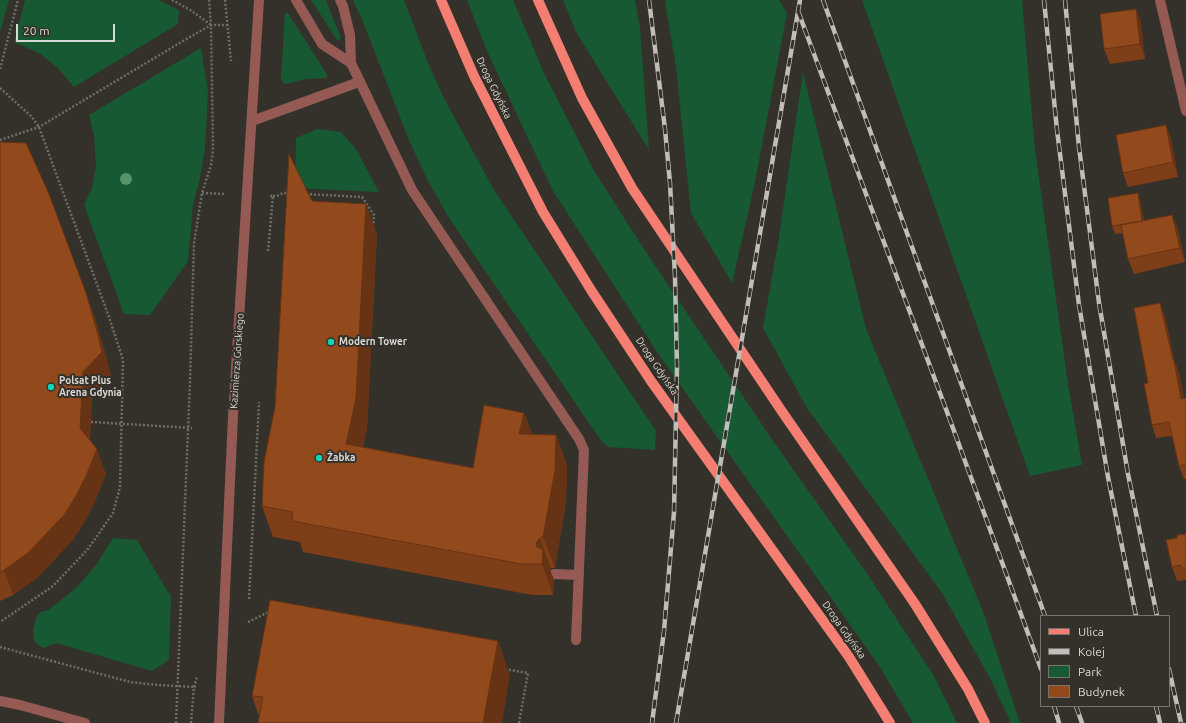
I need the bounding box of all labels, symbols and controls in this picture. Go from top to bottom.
scale bar [18,16,117,42]
text: 20 m [23,24,50,37]
street label: Droga Gdyńska [474,55,514,121]
street label: Kazimierza Górskiego [228,313,246,409]
street label: Droga Gdyńska [633,335,681,397]
place label: Modern Tower [339,336,407,348]
marker: Modern Tower [326,337,336,347]
place label: Polsat Plus Arena Gdynia [59,375,122,398]
marker: Polsat Plus Arena Gdynia [46,382,56,392]
place label: Żabka [327,452,355,464]
marker: Żabka [314,453,324,463]
street label: Droga Gdyńska [820,599,868,661]
legend [1040,615,1170,707]
text: Ulica [1078,625,1104,638]
text: Kolej [1078,645,1105,658]
text: Park [1078,665,1102,678]
text: Budynek [1078,685,1125,698]

